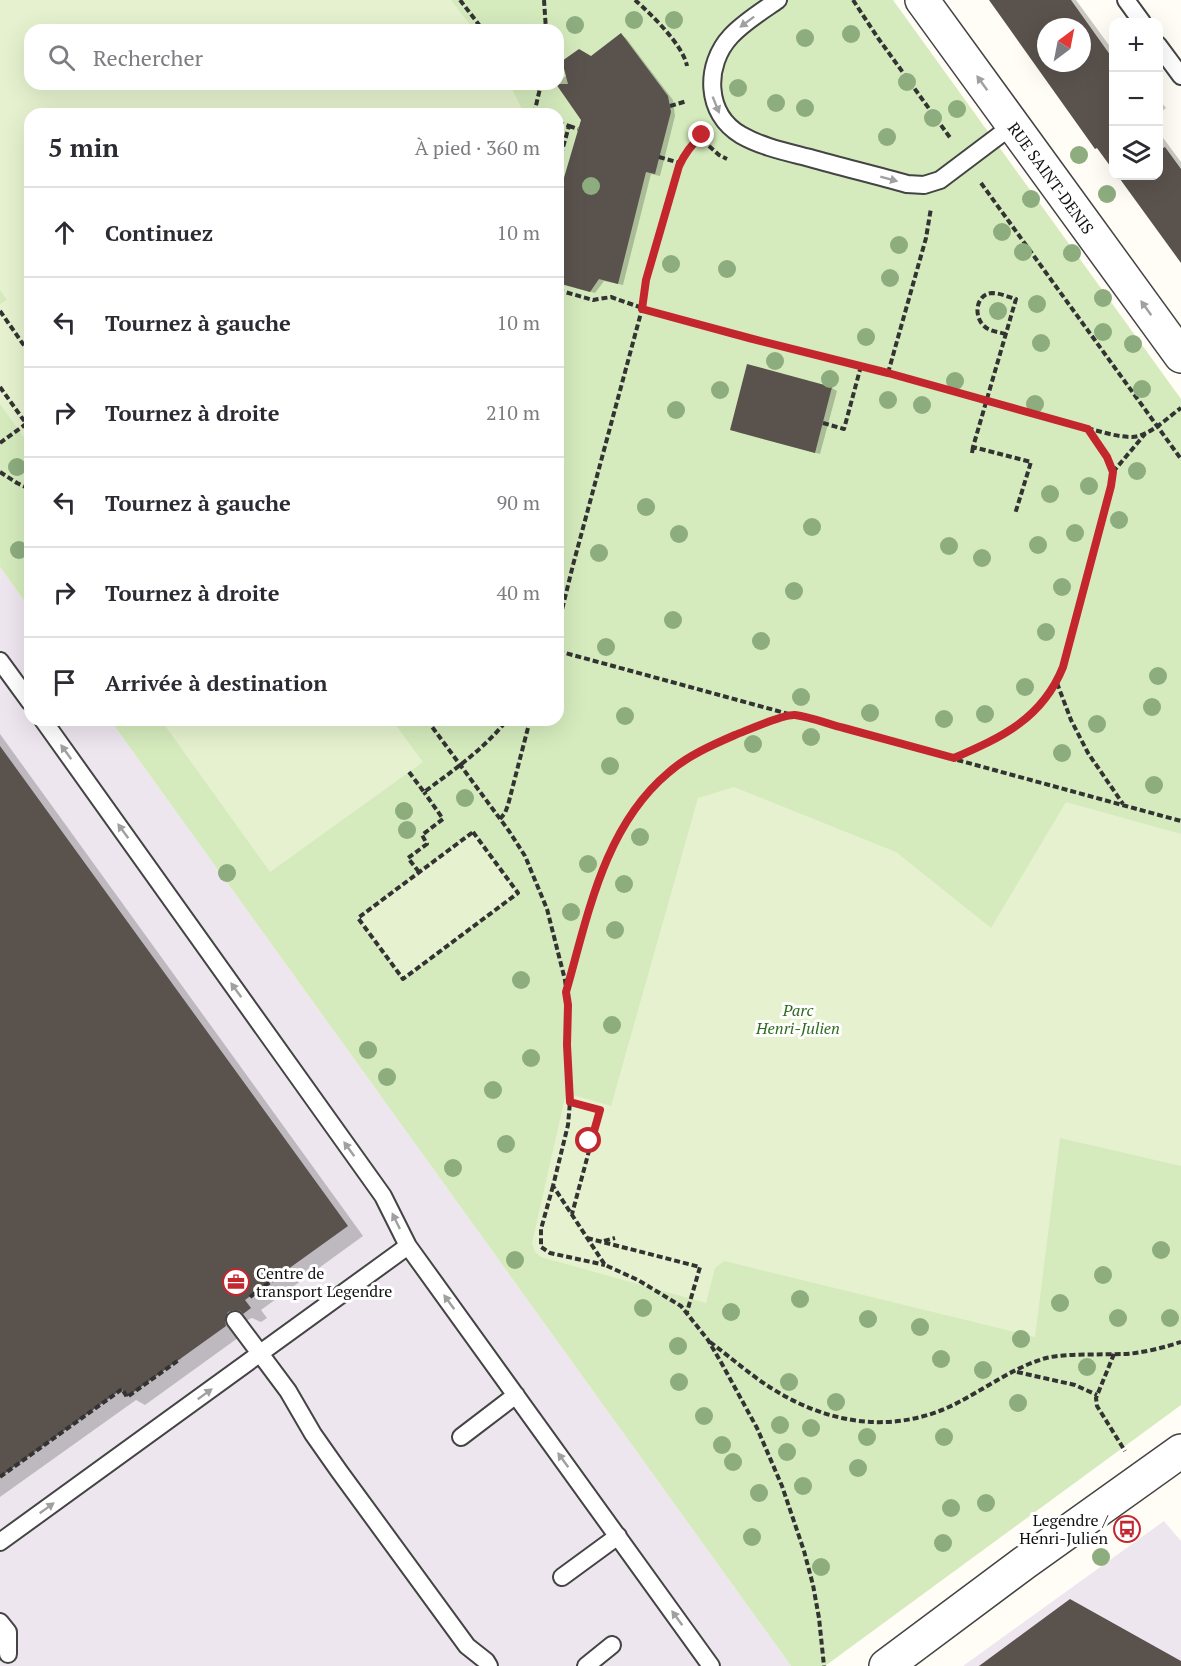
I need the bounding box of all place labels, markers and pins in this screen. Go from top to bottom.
place label: Centre de transport Legendre [256,1262,392,1302]
office icon: Centre de transport Legendre [221,1267,251,1297]
place label: Legendre / Henri-Julien [1019,1509,1108,1549]
bus stop icon: Legendre / Henri-Julien [1112,1514,1142,1544]

